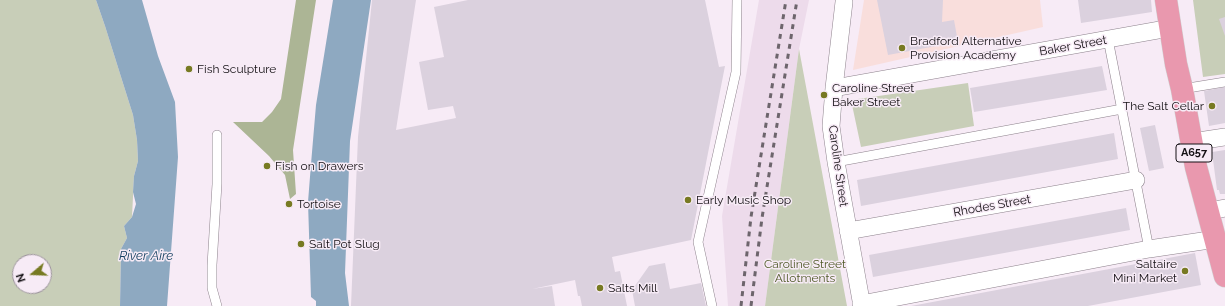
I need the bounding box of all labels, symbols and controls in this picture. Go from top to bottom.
street label: Baker Street [1038,33,1108,59]
place label: Bradford Alternative Provision Academy [910,34,1022,62]
marker: Bradford Alternative Provision Academy [897,43,907,53]
place label: Fish Sculpture [197,62,276,76]
marker: Fish Sculpture [184,64,194,74]
place label: Caroline Street Baker Street [832,81,914,109]
marker: Caroline Street Baker Street [819,90,829,100]
place label: The Salt Cellar [1123,99,1204,113]
marker: The Salt Cellar [1207,101,1217,111]
street label: Caroline Street [825,124,851,208]
road number: A657 [1176,144,1212,162]
place label: Fish on Drawers [275,159,363,173]
marker: Fish on Drawers [262,161,272,171]
street label: Rhodes Street [952,192,1032,220]
place label: Early Music Shop [696,193,791,207]
marker: Early Music Shop [683,195,693,205]
place label: Tortoise [297,197,341,211]
marker: Tortoise [284,199,294,209]
place label: Salt Pot Slug [309,237,380,251]
marker: Salt Pot Slug [296,239,306,249]
water label: River Aire [119,248,173,264]
north arrow [12,254,52,294]
park label: Caroline Street Allotments [764,257,846,285]
place label: Saltaire Mini Market [1113,257,1177,285]
marker: Saltaire Mini Market [1180,266,1190,276]
text: N [14,272,29,284]
place label: Salts Mill [608,281,658,295]
marker: Salts Mill [595,283,605,293]

